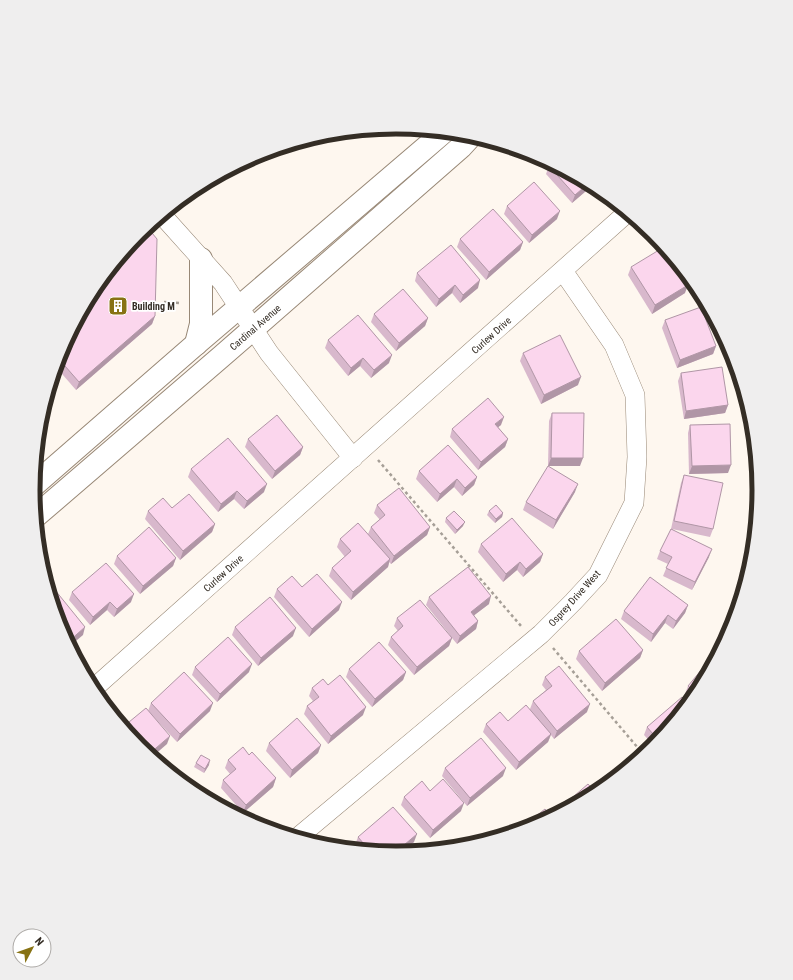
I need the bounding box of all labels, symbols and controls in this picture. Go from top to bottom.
building icon: Building M [107,295,129,317]
place label: Building M [132,301,175,312]
street label: Cardinal Avenue [228,302,283,352]
street label: Curlew Drive [469,315,514,356]
street label: Curlew Drive [201,553,246,594]
street label: Osprey Drive West [546,568,602,629]
north arrow [12,928,52,968]
text: N [32,935,46,949]

